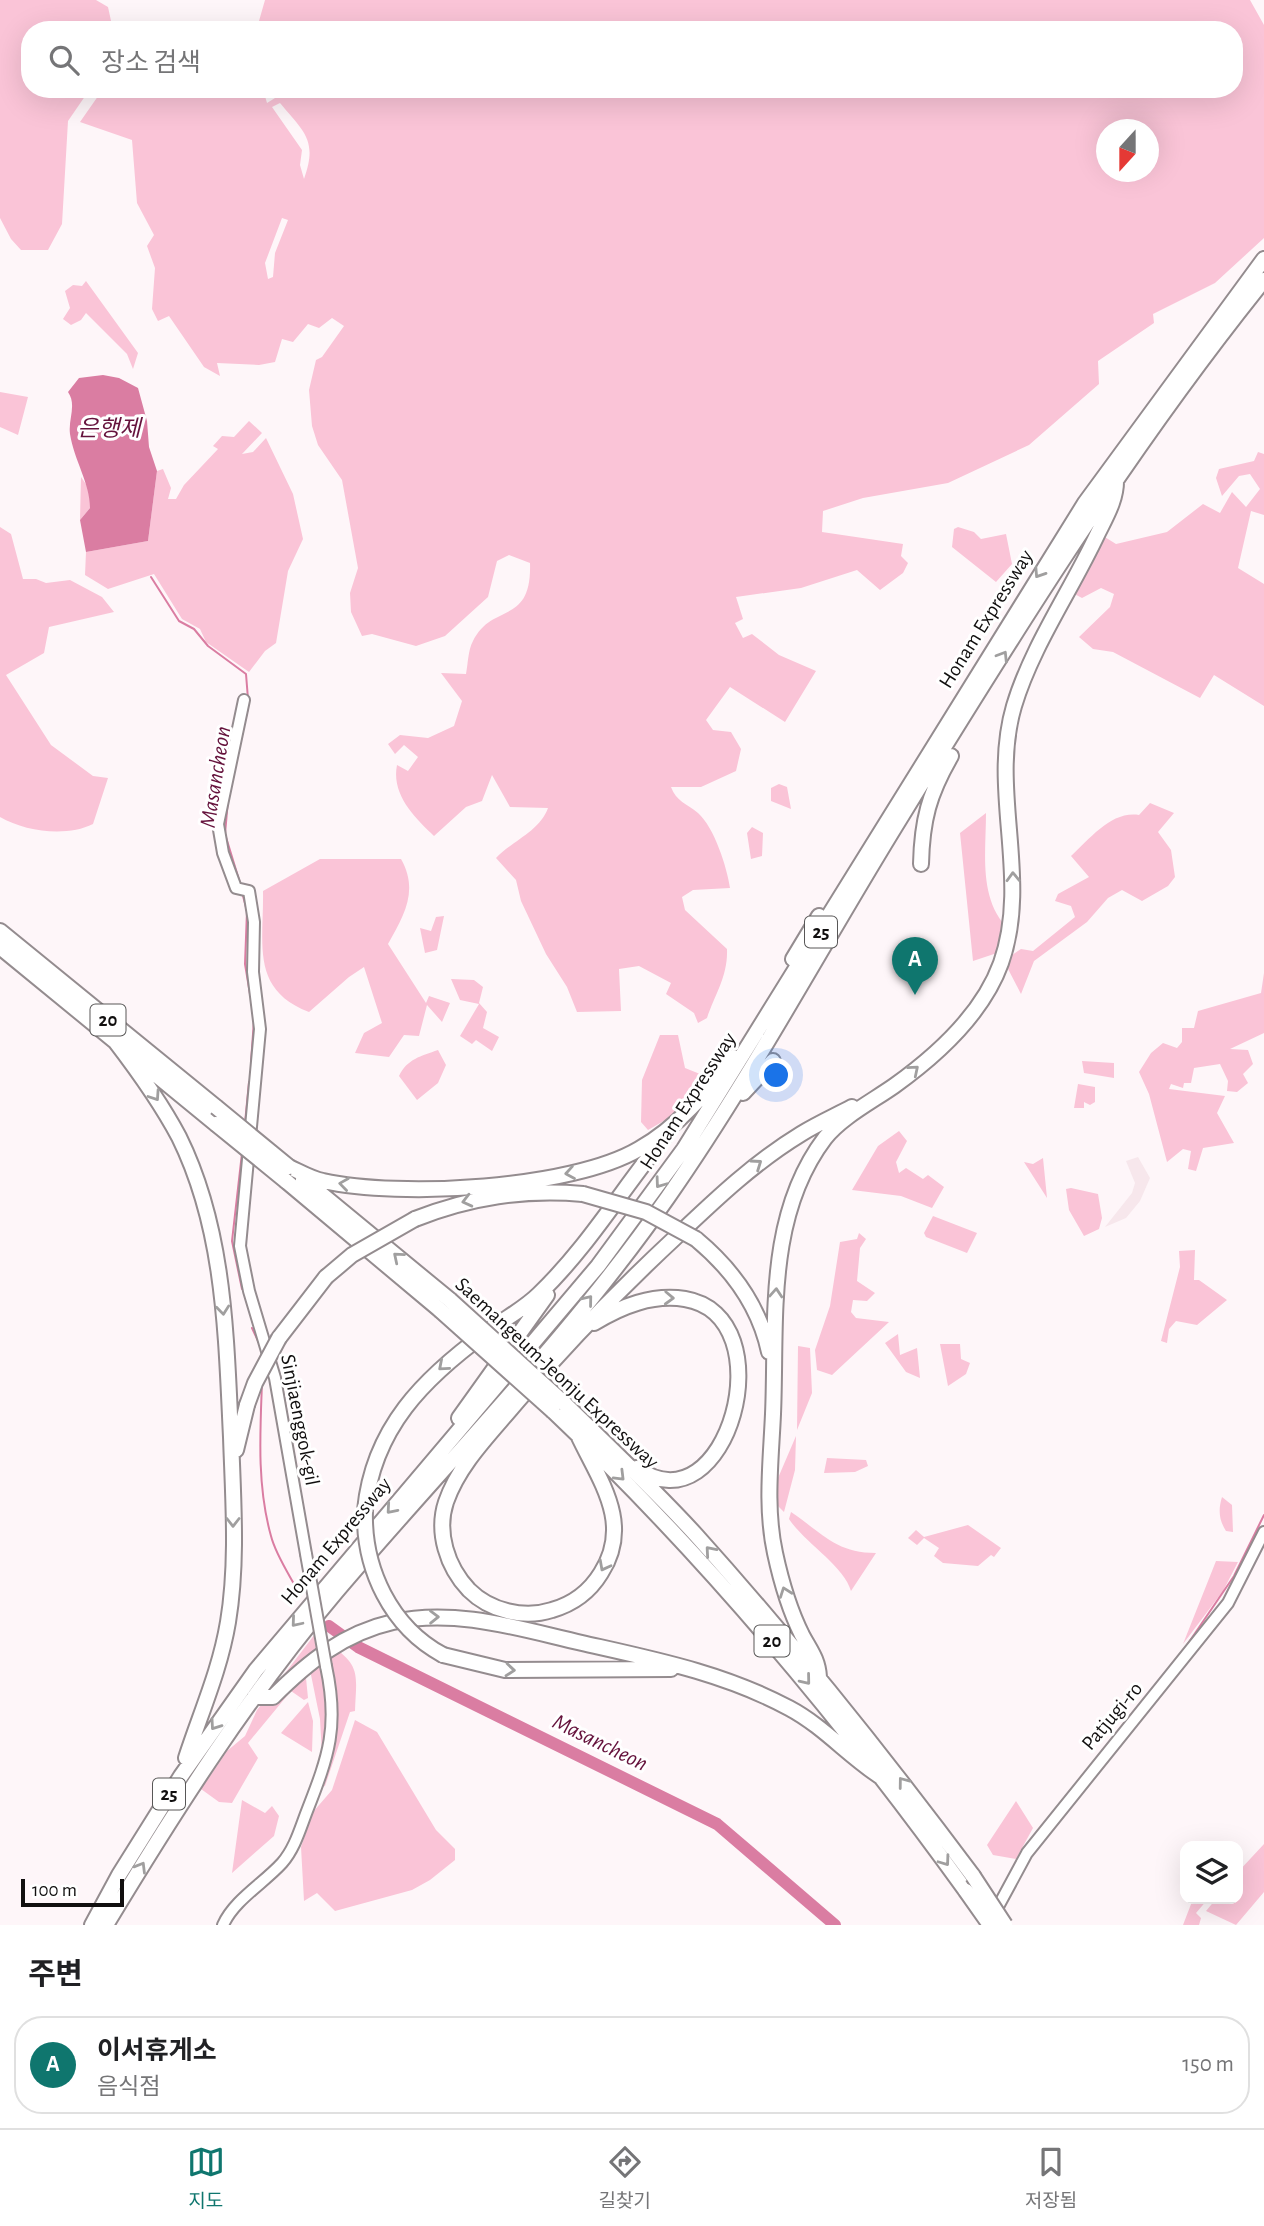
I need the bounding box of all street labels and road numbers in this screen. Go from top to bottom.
street label: Honam Expressway [935,546,1037,692]
road number: 25 [805,916,837,948]
road number: 20 [90,1004,126,1036]
street label: Honam Expressway [636,1029,740,1173]
street label: Saemangeum-Jeonju Expressway [451,1273,663,1473]
street label: Sinjiaenggok-gil [277,1353,323,1487]
street label: Honam Expressway [277,1473,395,1608]
road number: 20 [754,1625,790,1656]
street label: Patjugi-ro [1078,1678,1146,1754]
road number: 25 [153,1778,185,1810]

